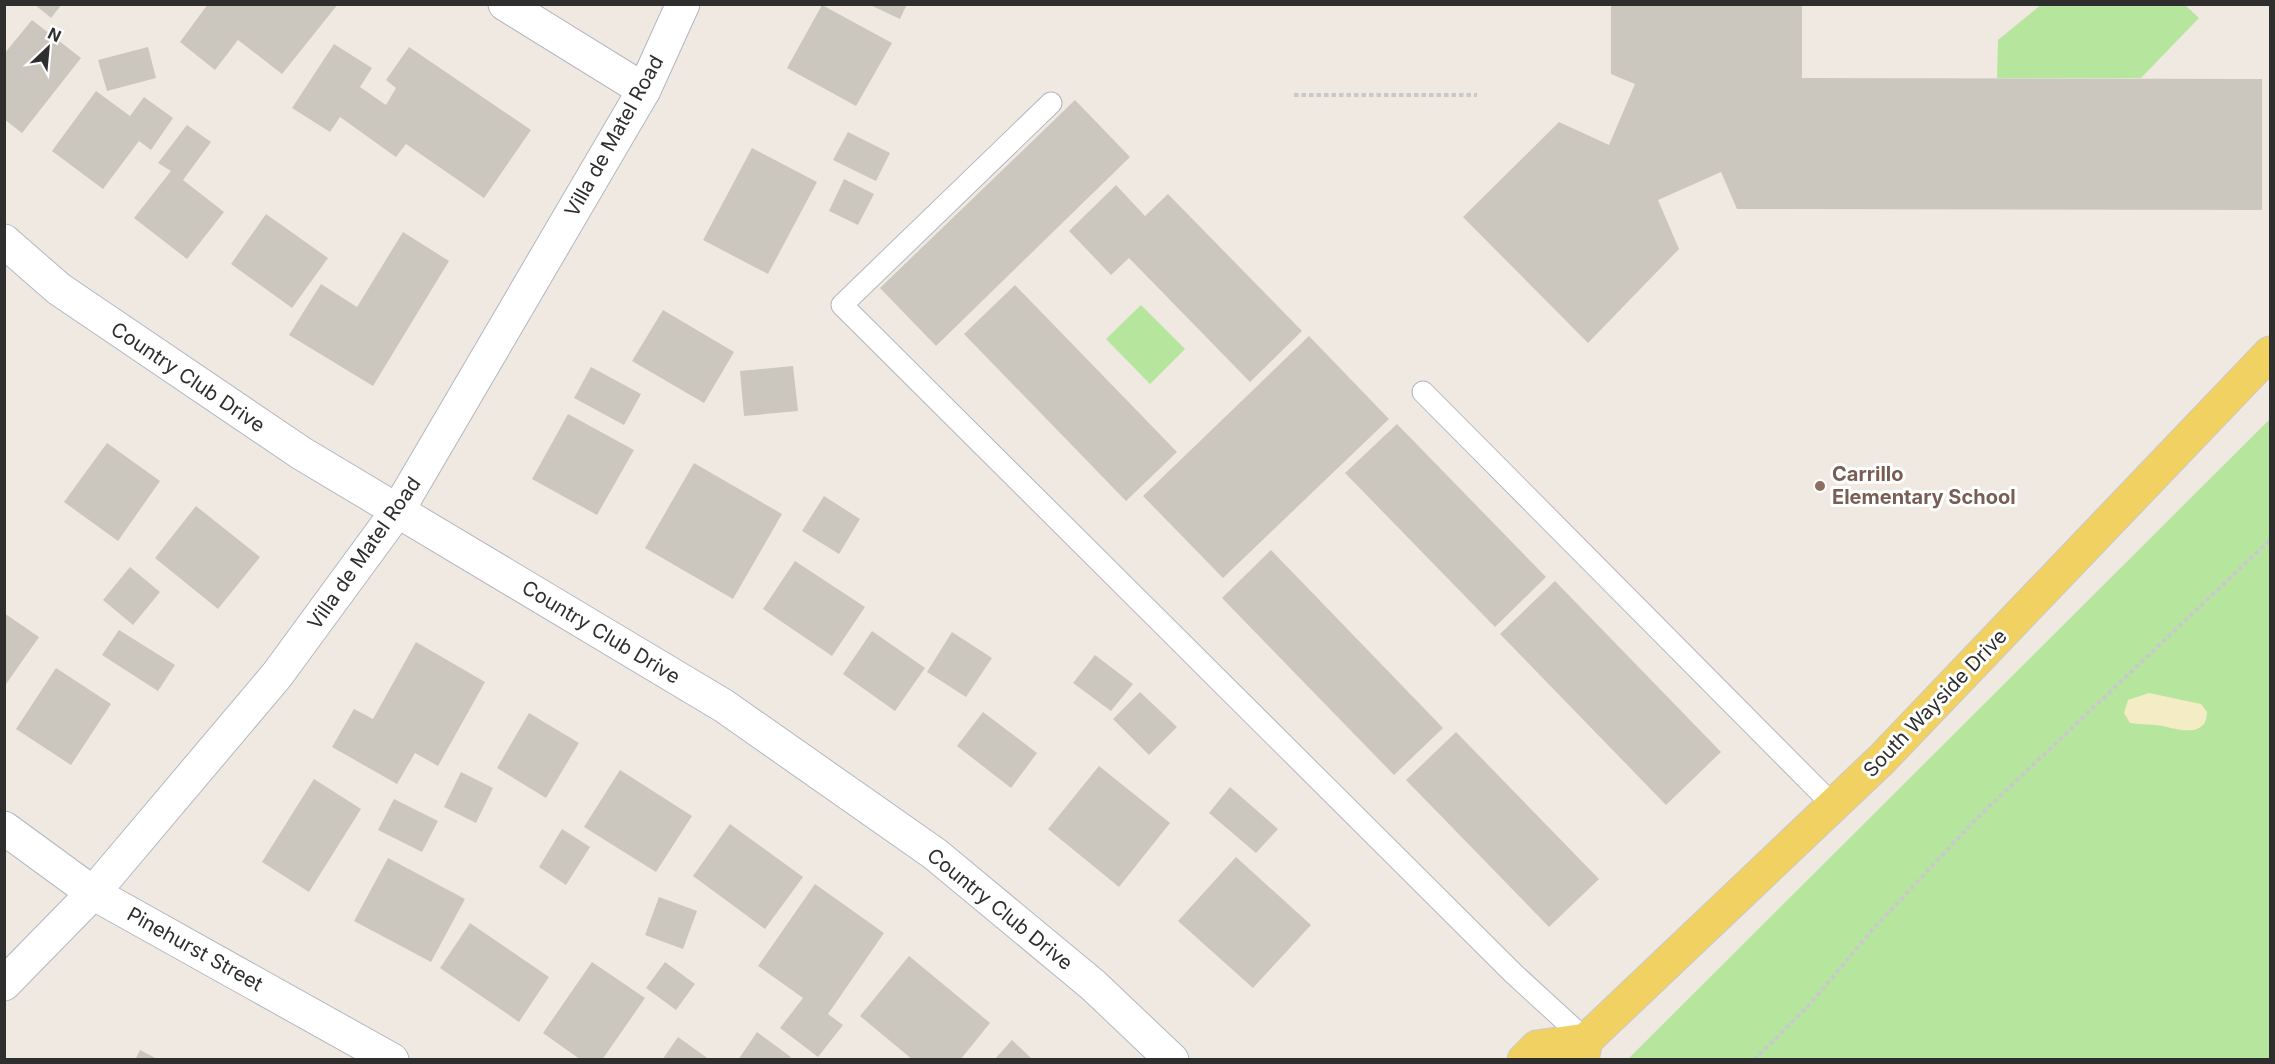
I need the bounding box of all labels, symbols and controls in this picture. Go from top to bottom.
north arrow [18,18,78,78]
text: N [45,23,64,46]
street label: Villa de Matel Road [560,51,668,221]
street label: Country Club Drive [107,317,269,437]
place label: Carrillo Elementary School [1832,462,2016,509]
street label: Villa de Matel Road [302,472,426,634]
marker: Carrillo Elementary School [1813,479,1827,493]
street label: Country Club Drive [518,575,684,689]
street label: South Wayside Drive [1858,624,2012,782]
street label: Country Club Drive [922,843,1078,975]
street label: Pinehurst Street [123,902,267,996]

